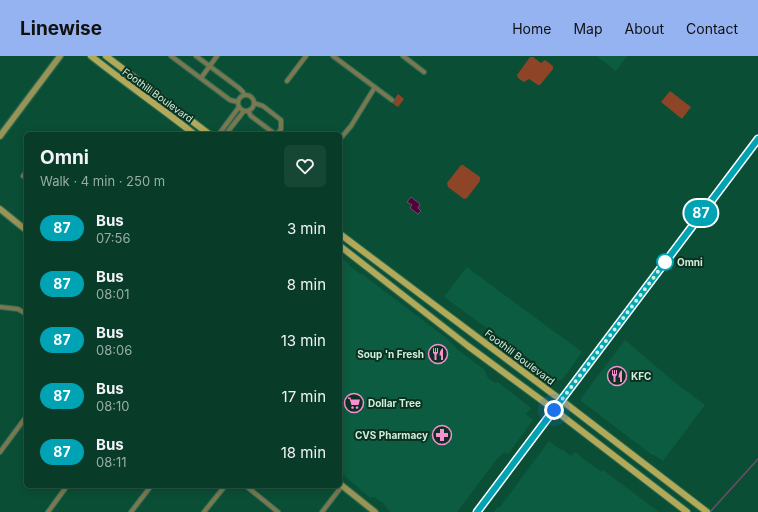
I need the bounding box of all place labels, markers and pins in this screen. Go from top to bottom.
marker: Omni [656,253,674,271]
place label: Omni [677,256,703,268]
restaurant icon: Soup 'n Fresh [427,343,449,365]
place label: Soup 'n Fresh [357,348,424,360]
restaurant icon: KFC [606,365,628,387]
place label: KFC [631,370,651,382]
supermarket icon: Dollar Tree [343,392,365,414]
place label: Dollar Tree [368,397,421,409]
pharmacy icon: CVS Pharmacy [431,424,453,446]
place label: CVS Pharmacy [355,429,428,442]

